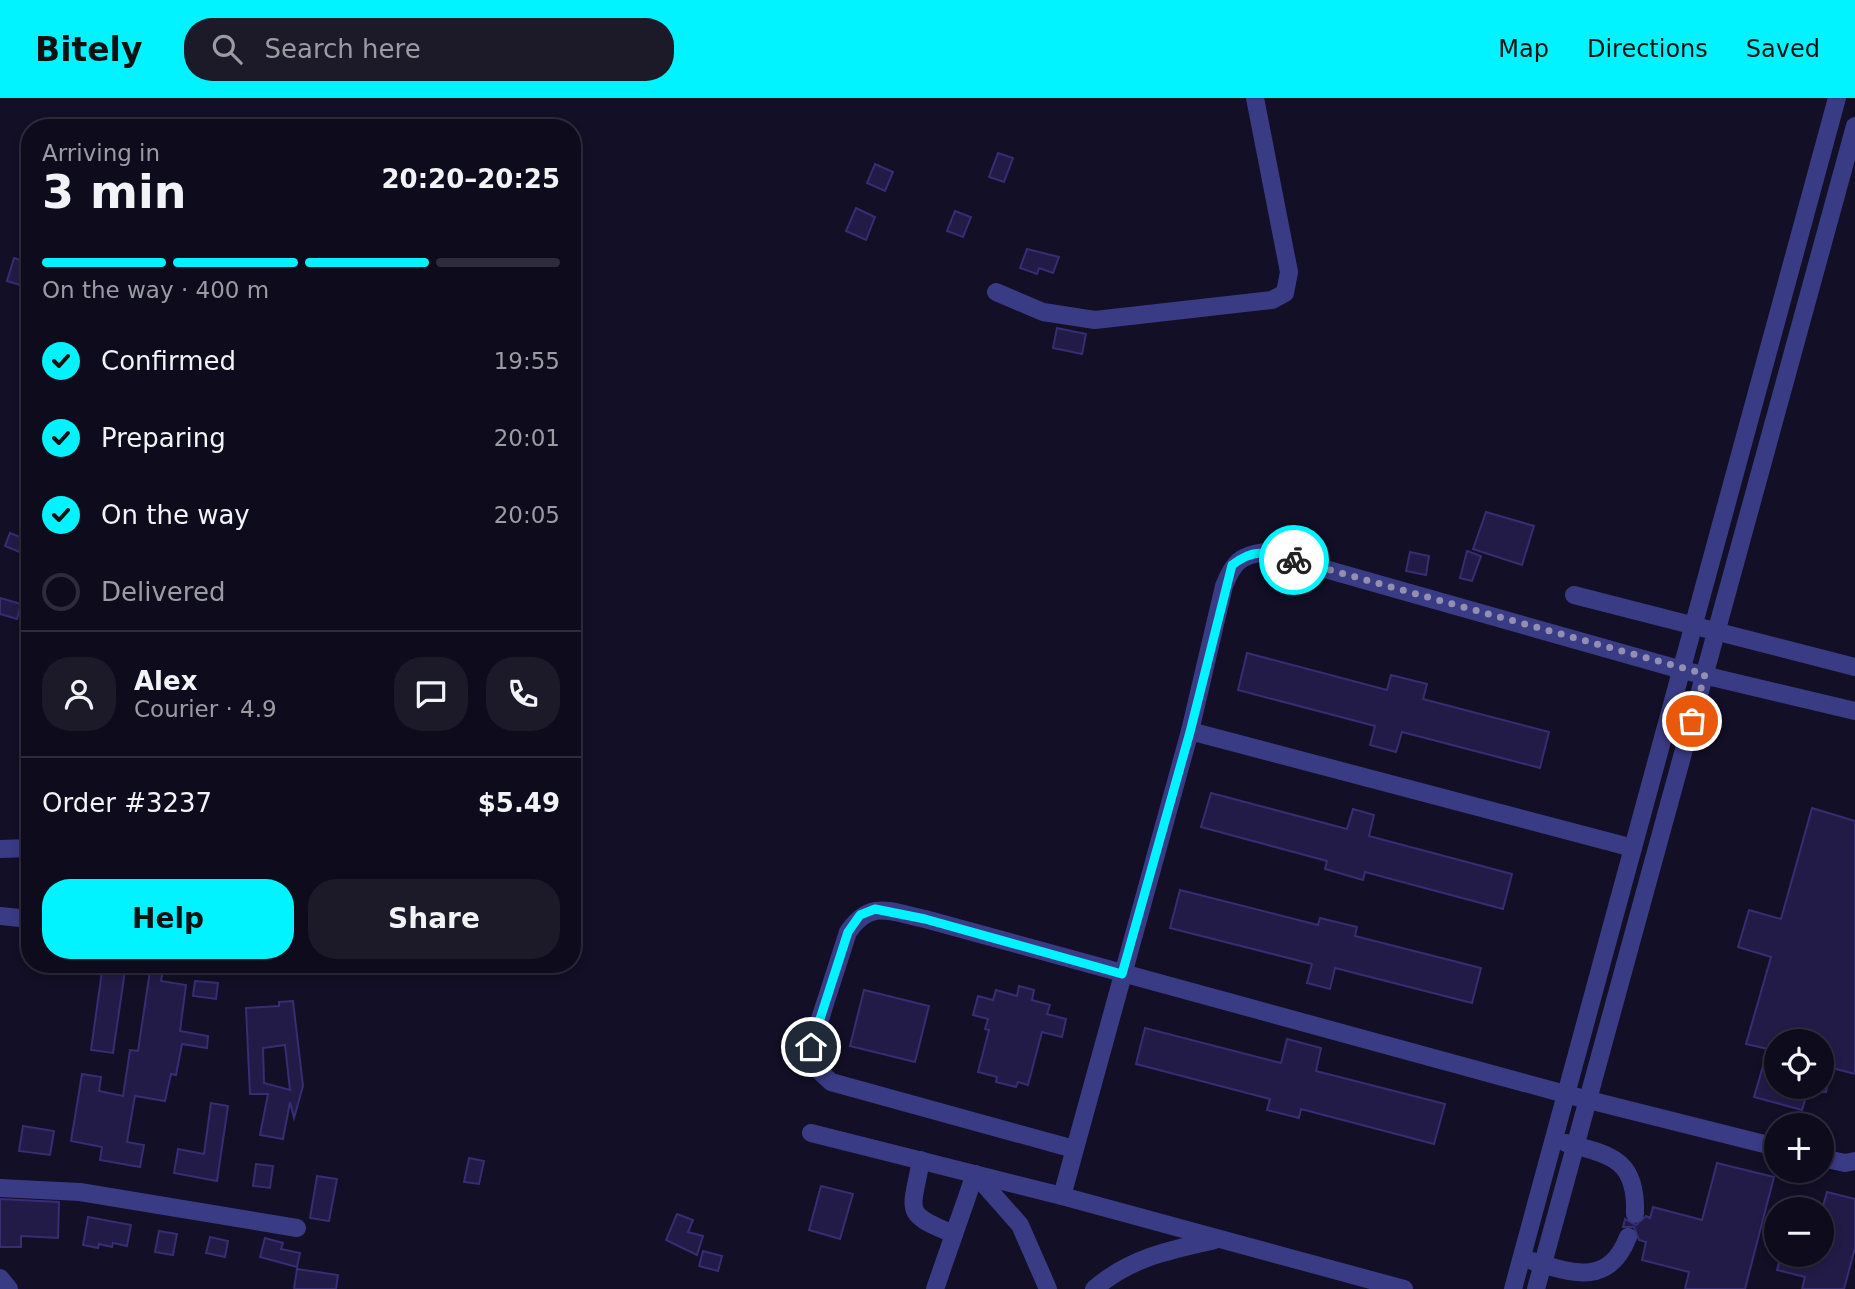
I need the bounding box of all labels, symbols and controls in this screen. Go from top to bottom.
search box [184,18,674,81]
text: Bitely [35,30,142,69]
icon: search [208,30,246,68]
text: Search here [264,34,421,64]
text: Map [1498,35,1549,63]
text: Directions [1587,35,1708,63]
text: Saved [1746,35,1820,63]
text: Arriving in [42,140,160,166]
text: 20:20–20:25 [381,164,560,194]
text: 3 min [42,165,186,219]
text: On the way · 400 m [42,277,269,303]
icon: check [42,342,80,380]
text: Confirmed [101,346,236,376]
text: 19:55 [494,348,560,374]
icon: check [42,419,80,457]
text: Preparing [101,423,226,453]
text: 20:01 [494,425,560,451]
icon: check [42,496,80,534]
text: On the way [101,500,250,530]
text: 20:05 [494,502,560,528]
courier [1259,525,1329,595]
icon: bike [1275,541,1313,579]
text: Delivered [101,577,225,607]
button: person [42,657,116,731]
button: chat [394,657,468,731]
button: phone [486,657,560,731]
text: Alex [134,666,197,696]
pin [1662,691,1722,751]
text: Courier · 4.9 [134,696,277,722]
icon: bag [1673,702,1711,740]
text: Order #3237 [42,788,212,818]
text: $5.49 [478,788,560,818]
button: Help [42,879,294,959]
button: Share [308,879,560,959]
pin [781,1017,841,1077]
icon: home [792,1028,830,1066]
map controls [1764,1029,1834,1267]
button: locate [1764,1029,1834,1099]
button: + [1764,1113,1834,1183]
button: − [1764,1197,1834,1267]

